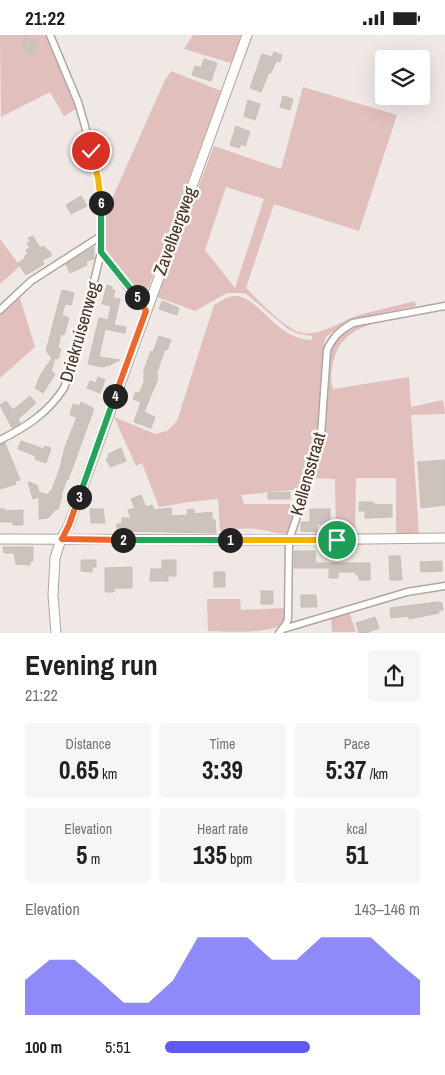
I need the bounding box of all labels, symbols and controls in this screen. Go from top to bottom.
text: 21:22 [25,5,65,31]
map controls [375,50,430,105]
button: layers [375,50,430,105]
pin [70,130,112,172]
icon: check [77,137,105,165]
street label: Zavelbergweg [147,182,202,279]
pin: 6 [88,191,114,215]
text: 6 [98,194,105,212]
street label: Driekruisenweg [53,278,106,385]
pin: 5 [124,285,150,309]
text: 5 [134,288,141,306]
pin: 4 [102,383,128,409]
text: 4 [112,387,119,405]
street label: Kellensstraat [284,429,331,518]
pin: 3 [66,485,92,509]
text: 3 [76,488,83,506]
pin [316,519,358,561]
icon: arrive [323,526,351,554]
pin: 2 [110,527,136,553]
pin: 1 [218,527,242,553]
text: 2 [120,531,127,549]
text: 1 [227,531,234,549]
text: Evening run [25,646,158,684]
button: share [368,650,420,702]
text: 21:22 [25,684,58,706]
text: Distance [66,735,111,753]
text: Time [210,735,235,753]
text: Pace [344,735,370,753]
text: 0.65 [59,753,99,787]
text: 3:39 [202,753,243,787]
text: 5:37 [325,753,367,787]
text: km [99,765,117,783]
text: /km [367,765,388,783]
text: Elevation [64,820,112,838]
text: Heart rate [197,820,248,838]
text: kcal [347,820,367,838]
text: 5 [76,838,87,872]
text: 135 [193,838,227,872]
text: 51 [345,838,368,872]
text: m [87,850,100,868]
text: bpm [227,850,252,868]
text: Elevation [25,898,80,920]
text: 143–146 m [354,898,420,920]
text: 100 m [25,1036,62,1058]
text: 5:51 [105,1036,131,1058]

